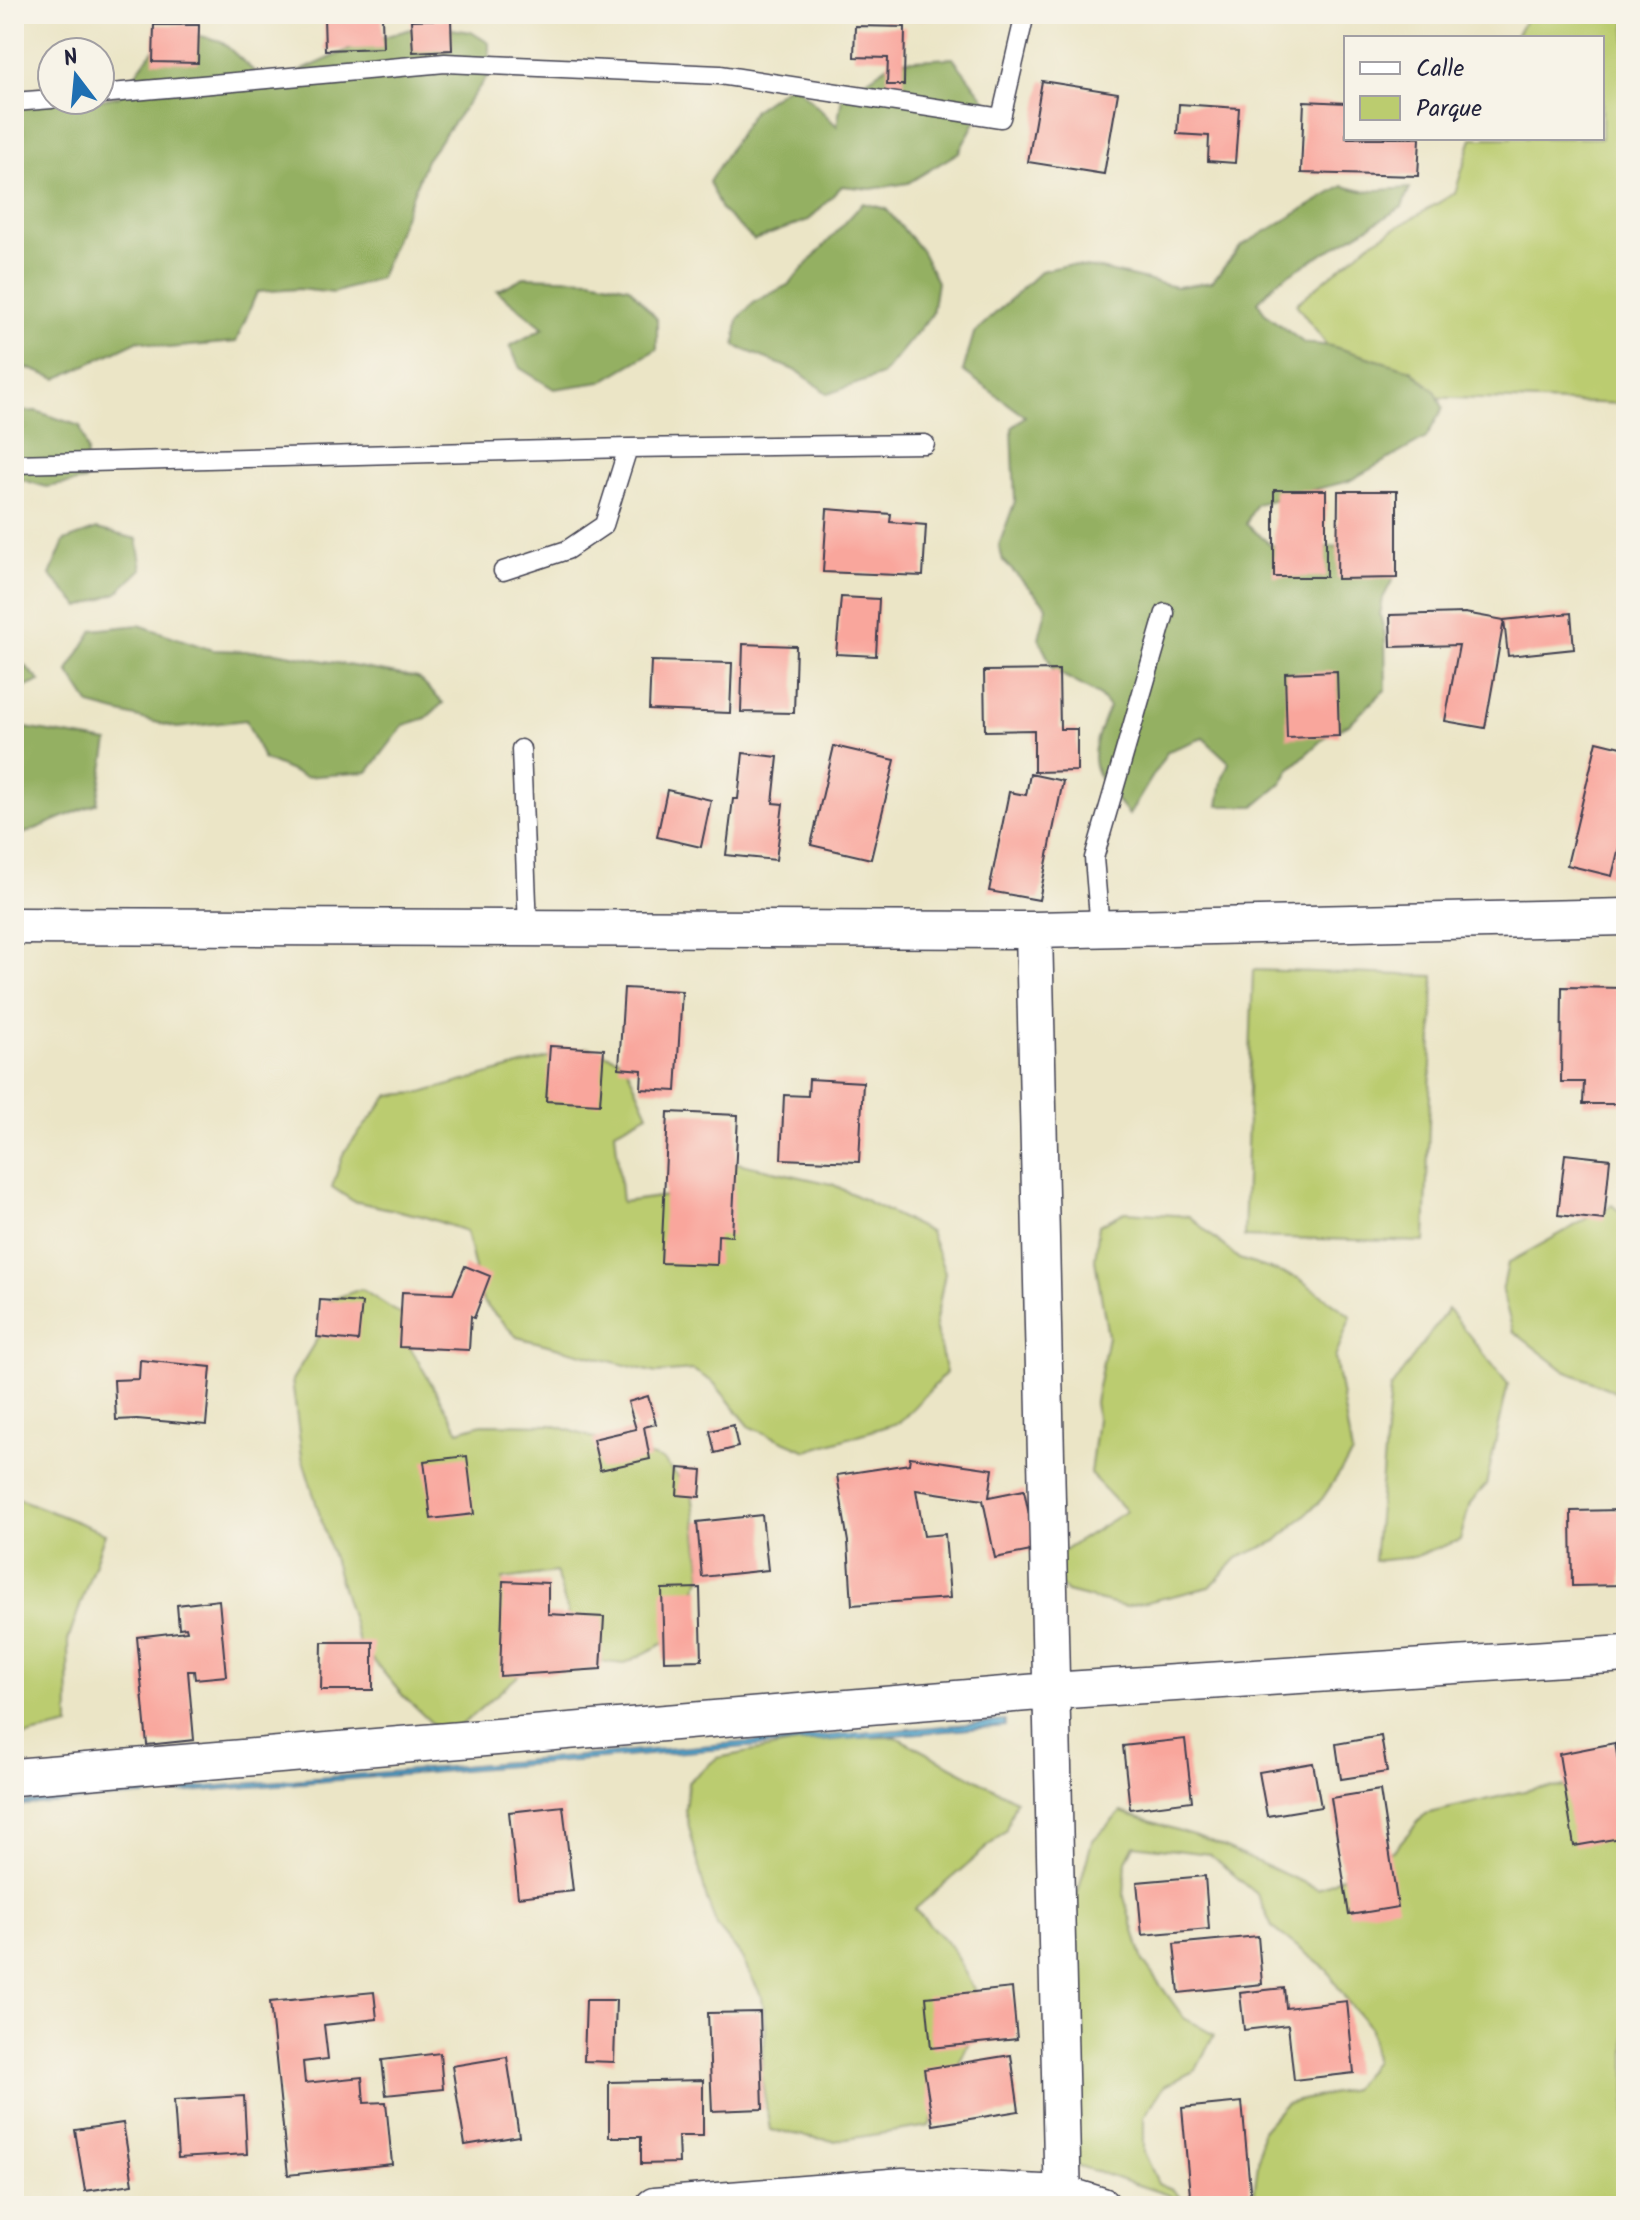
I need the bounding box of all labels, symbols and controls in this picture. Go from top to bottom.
north arrow [36,36,116,116]
legend [1344,36,1604,140]
text: N [60,40,83,78]
text: Calle [1416,50,1464,89]
text: Parque [1416,90,1482,129]

